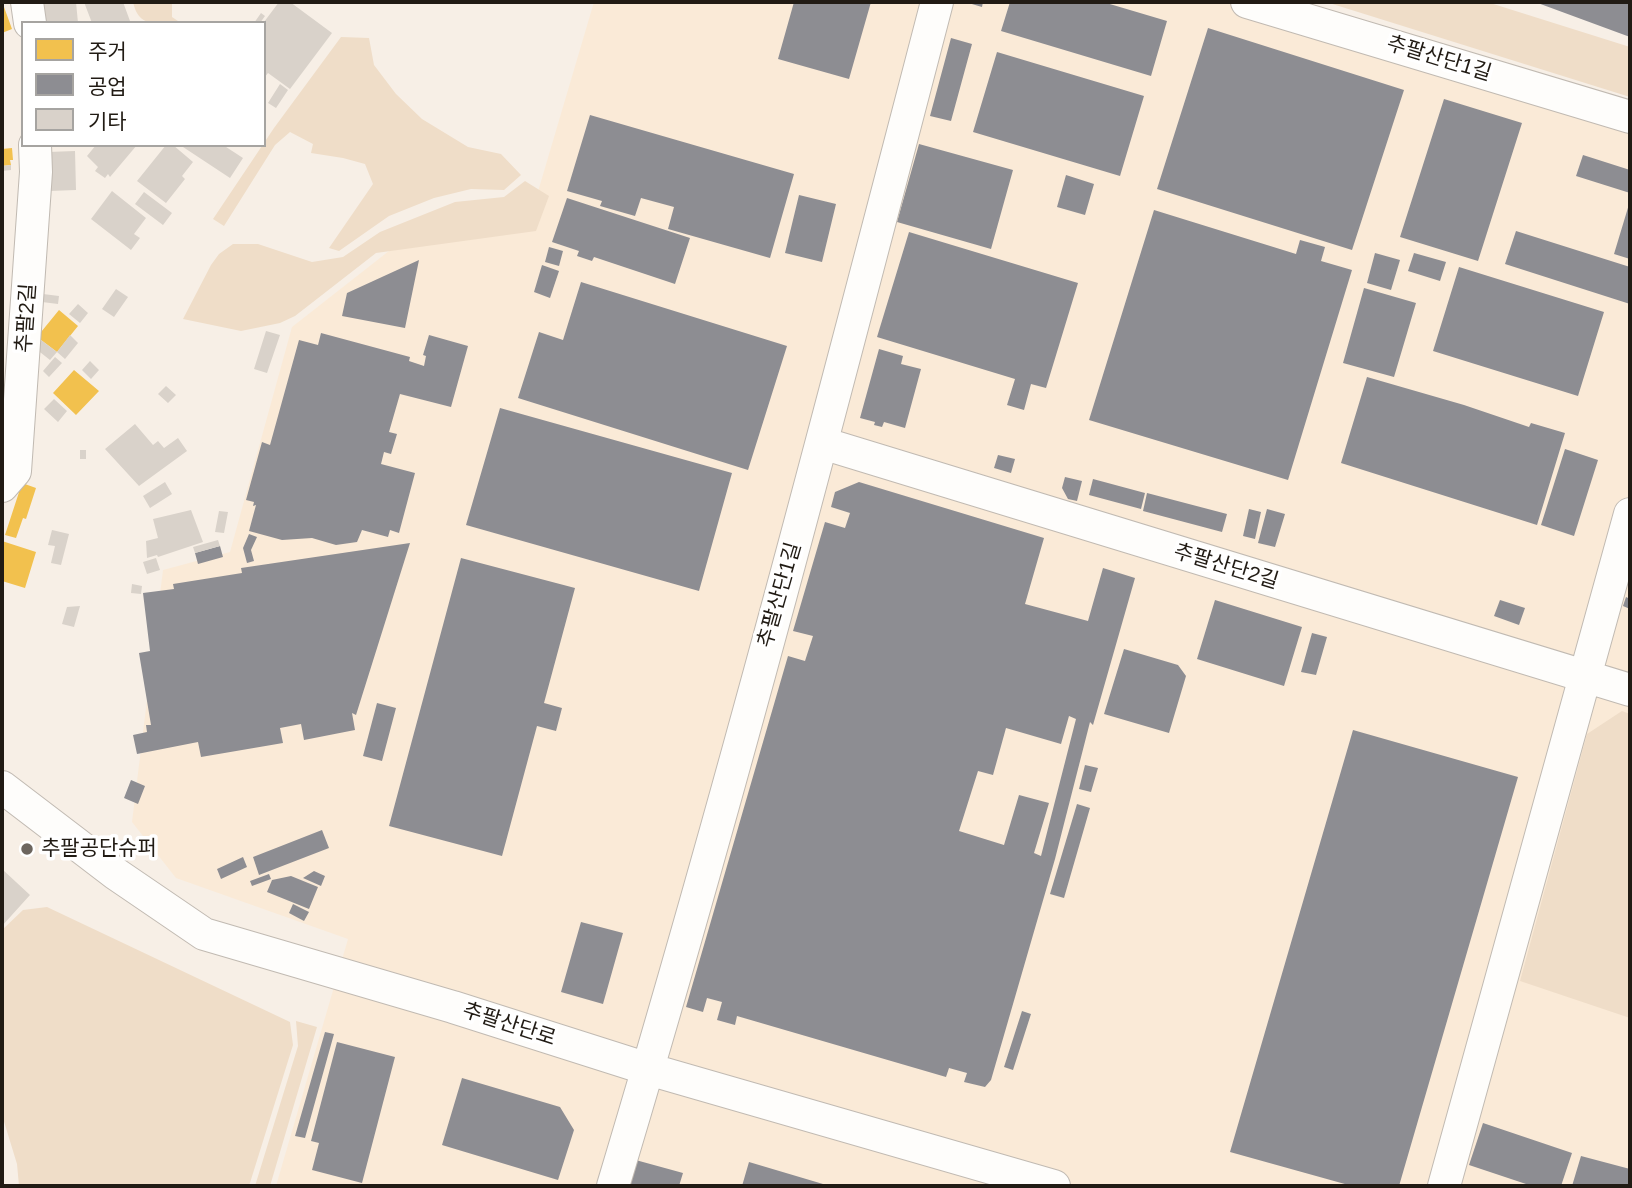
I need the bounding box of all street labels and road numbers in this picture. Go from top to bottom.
street label: 추팔산단1길 [1384,31,1494,87]
street label: 추팔2길 [12,282,42,354]
street label: 추팔산단1길 [753,539,807,651]
street label: 추팔산단2길 [1171,539,1281,595]
street label: 추팔산단로 [459,998,559,1052]

